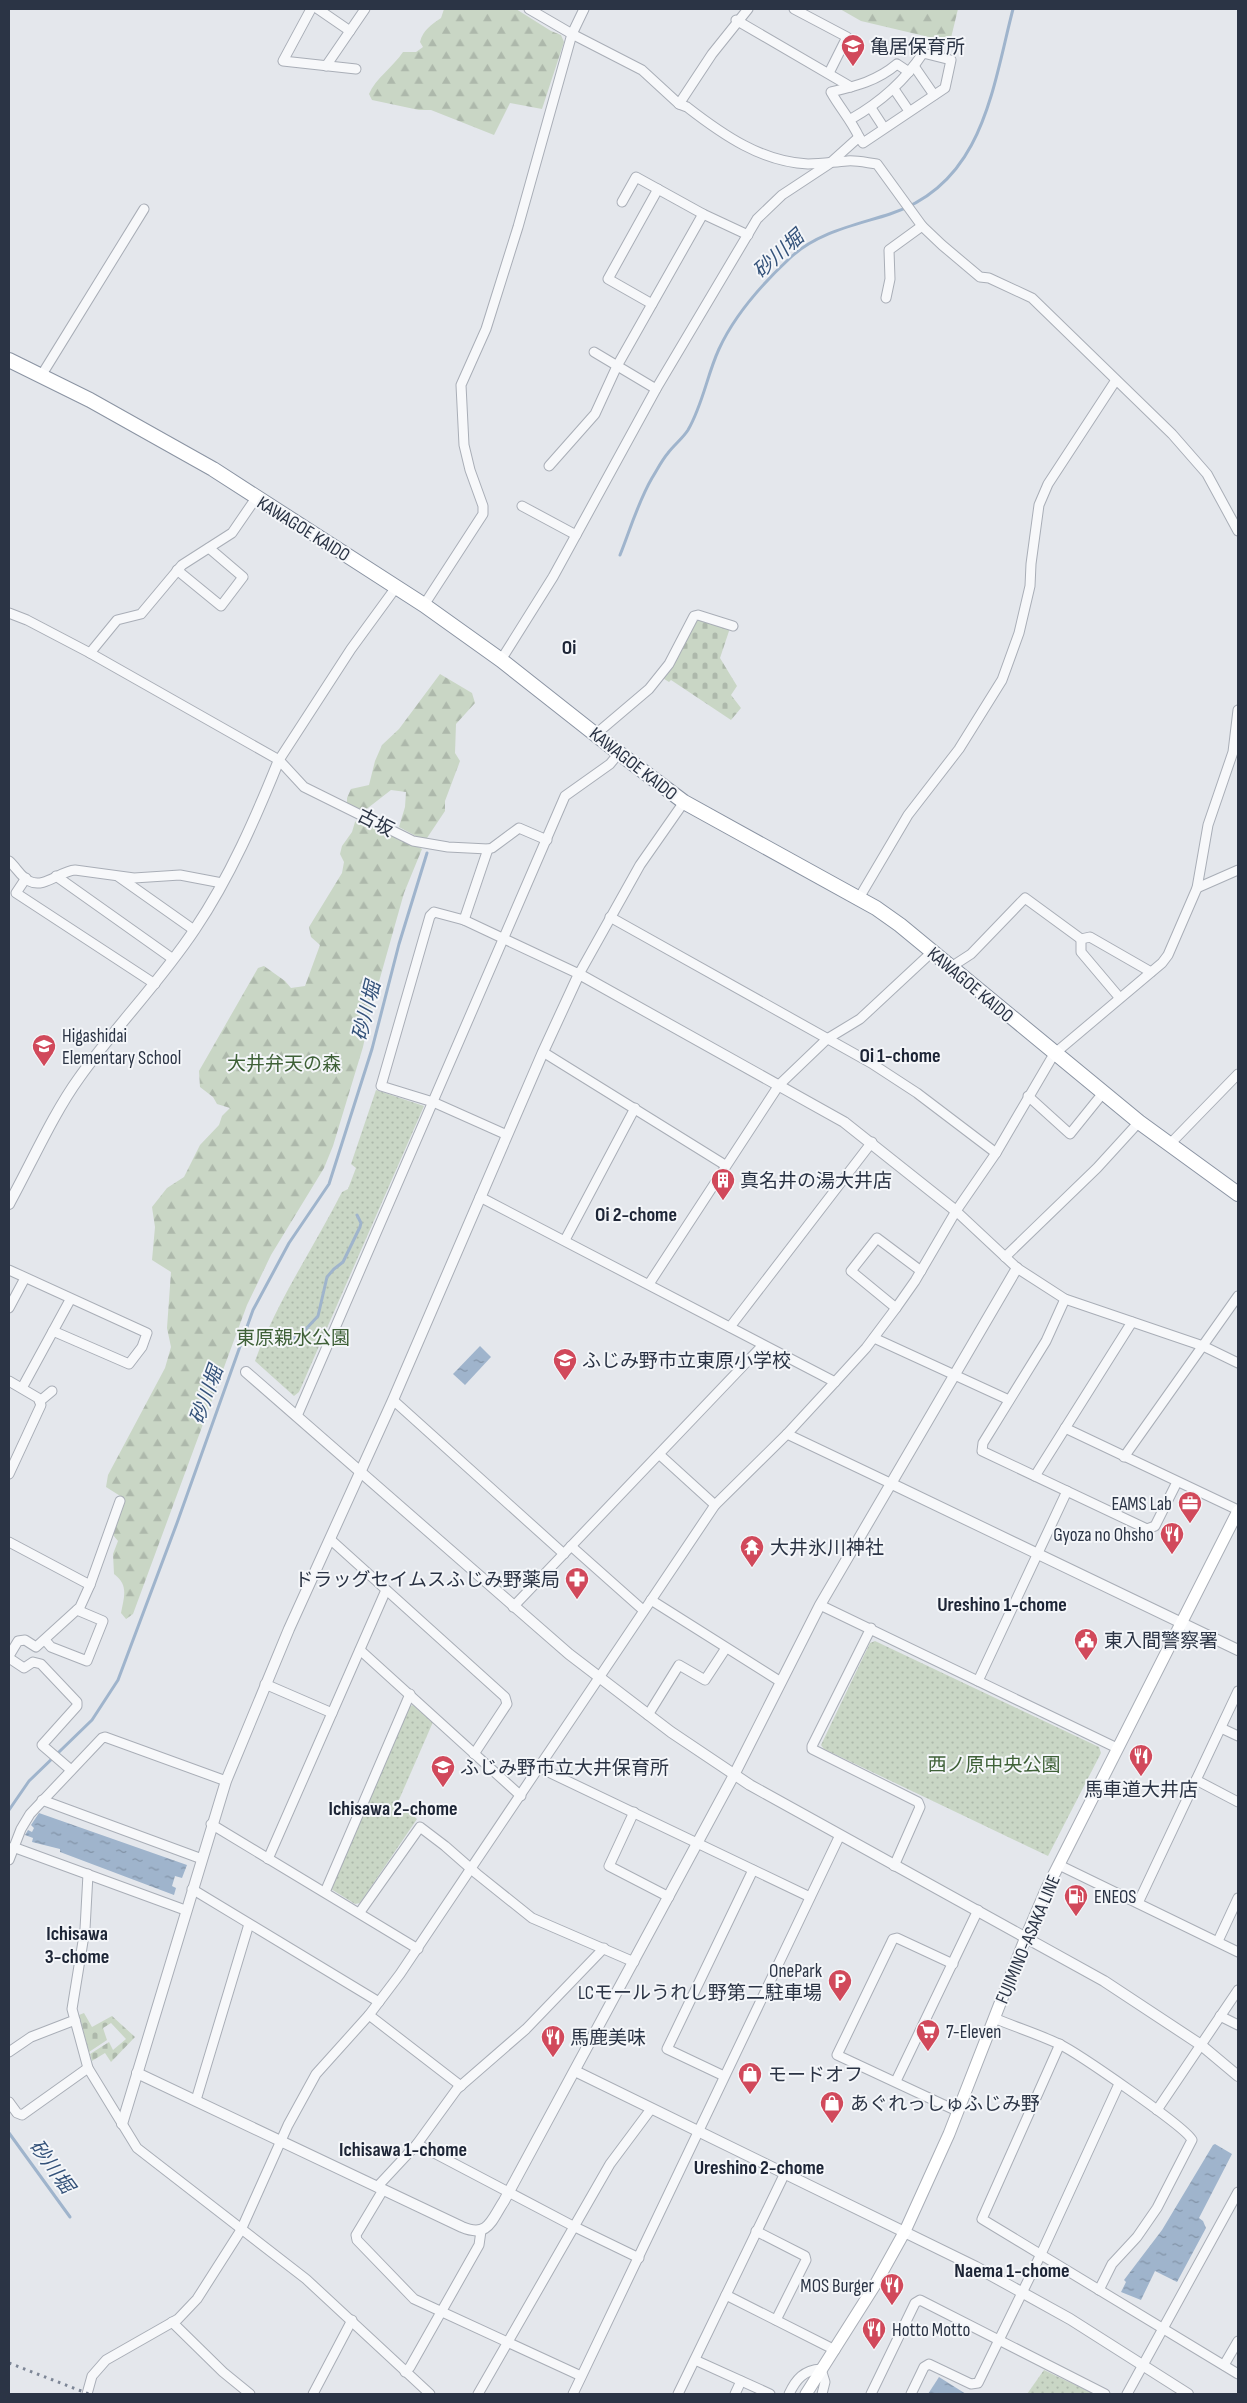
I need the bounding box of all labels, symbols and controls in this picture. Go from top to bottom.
school or university icon: 亀居保育所 [840,33,866,67]
place label: 亀居保育所 [870,36,965,59]
water label: 砂川堀 [748,224,811,284]
street label: KAWAGOE KAIDO [252,492,354,567]
district label: Oi [562,636,576,660]
street label: KAWAGOE KAIDO [584,723,682,806]
street label: 古坂 [353,804,397,842]
street label: KAWAGOE KAIDO [922,942,1018,1028]
water label: 砂川堀 [348,976,387,1043]
place label: Higashidai Elementary School [62,1025,181,1070]
school or university icon: Higashidai Elementary School [31,1033,57,1067]
district label: Oi 1-chome [860,1044,940,1068]
park label: 大井弁天の森 [227,1053,341,1076]
building icon: 真名井の湯大井店 [710,1167,736,1201]
place label: 真名井の湯大井店 [740,1170,892,1193]
district label: Oi 2-chome [595,1203,677,1227]
park label: 東原親水公園 [236,1327,350,1350]
school or university icon: ふじみ野市立東原小学校 [552,1347,578,1381]
place label: ふじみ野市立東原小学校 [582,1350,791,1373]
water label: 砂川堀 [185,1360,230,1428]
office icon: EAMS Lab [1177,1490,1203,1524]
place label: EAMS Lab [1112,1493,1172,1516]
restaurant icon: Gyoza no Ohsho [1159,1521,1185,1555]
place label: Gyoza no Ohsho [1053,1524,1154,1547]
temple icon: 大井氷川神社 [739,1534,765,1568]
place label: 大井氷川神社 [770,1537,884,1560]
pharmacy icon: ドラッグセイムスふじみ野薬局 [564,1566,590,1600]
place label: ドラッグセイムスふじみ野薬局 [294,1569,560,1592]
district label: Ureshino 1-chome [937,1593,1067,1617]
public building icon: 東入間警察署 [1073,1627,1099,1661]
place label: 東入間警察署 [1104,1630,1218,1653]
restaurant icon: 馬車道大井店 [1128,1743,1154,1777]
school or university icon: ふじみ野市立大井保育所 [430,1754,456,1788]
park label: 西ノ原中央公園 [927,1754,1061,1777]
place label: ふじみ野市立大井保育所 [460,1757,669,1780]
place label: 馬車道大井店 [1084,1779,1198,1802]
district label: Ichisawa 2-chome [328,1797,458,1821]
street label: FUJIMINO-ASAKA LINE [991,1872,1066,2007]
fuel station icon: ENEOS [1063,1883,1089,1917]
place label: ENEOS [1094,1886,1136,1909]
district label: Ichisawa 3-chome [45,1922,109,1969]
place label: OnePark LCモールうれし野第二駐車場 [578,1960,823,2005]
parking icon: OnePark LCモールうれし野第二駐車場 [827,1968,853,2002]
supermarket icon: 7-Eleven [915,2018,941,2052]
place label: 7-Eleven [946,2021,1001,2044]
restaurant icon: 馬鹿美味 [540,2024,566,2058]
place label: 馬鹿美味 [570,2027,646,2050]
shop icon: モードオフ [737,2061,763,2095]
place label: モードオフ [768,2064,863,2087]
shop icon: あぐれっしゅふじみ野 [819,2090,845,2124]
place label: あぐれっしゅふじみ野 [850,2093,1040,2116]
water label: 砂川堀 [24,2135,80,2200]
district label: Ichisawa 1-chome [339,2138,467,2162]
district label: Ureshino 2-chome [694,2156,824,2180]
district label: Naema 1-chome [954,2259,1070,2283]
restaurant icon: MOS Burger [879,2272,905,2306]
place label: MOS Burger [800,2275,875,2298]
restaurant icon: Hotto Motto [861,2316,887,2350]
place label: Hotto Motto [892,2319,970,2342]

